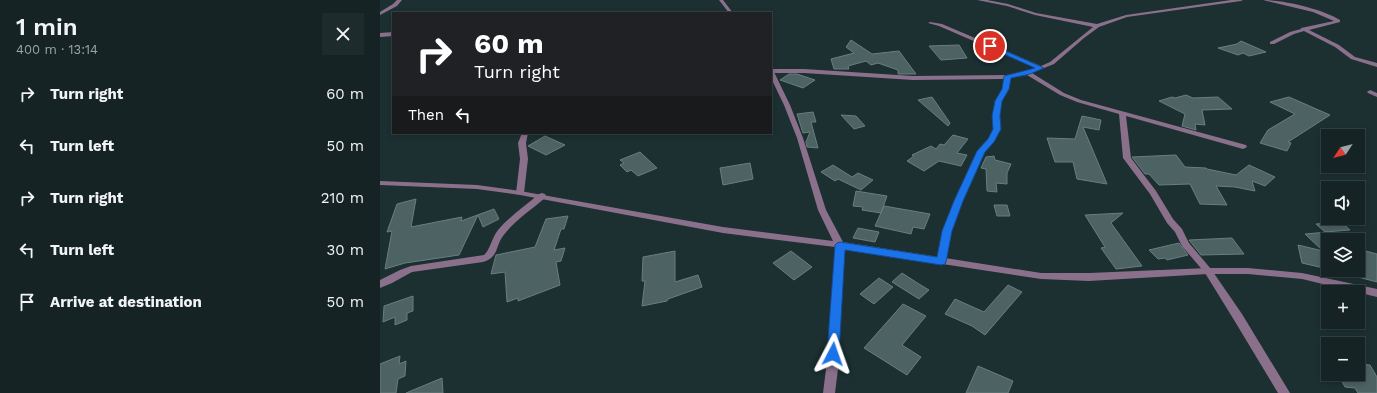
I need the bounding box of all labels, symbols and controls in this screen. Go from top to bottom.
text: 1 min [16,13,78,41]
button: close [322,13,364,55]
text: 60 m [474,27,544,60]
icon: right [408,28,460,80]
pin [973,29,1007,63]
icon: arrive [979,35,1001,57]
text: 400 m · 13:14 [16,42,98,57]
text: Turn right [474,61,560,82]
icon: right [16,83,38,105]
text: Turn right [50,85,123,103]
text: 60 m [326,85,364,103]
icon: left [452,104,474,126]
text: Then [408,106,444,124]
north arrow [1321,129,1365,173]
map controls [1321,129,1365,381]
icon: left [16,135,38,157]
text: Turn left [50,137,114,155]
text: 50 m [327,137,364,155]
button: sound [1321,181,1365,225]
icon: right [16,187,38,209]
text: Turn right [50,189,123,207]
text: 210 m [321,189,364,207]
button: layers [1321,233,1365,277]
icon: left [16,239,38,261]
text: Turn left [50,241,114,259]
text: 30 m [327,241,364,259]
button: + [1321,285,1365,329]
icon: arrive [16,291,38,313]
text: Arrive at destination [50,293,202,311]
text: 50 m [327,293,364,311]
position arrow [812,333,854,375]
button: − [1321,337,1365,381]

